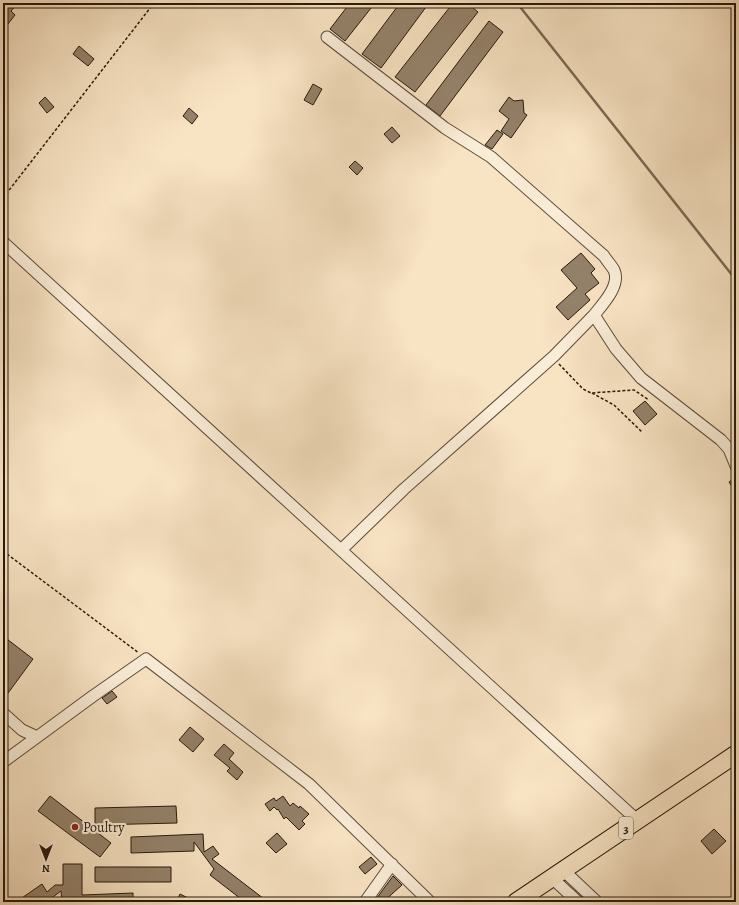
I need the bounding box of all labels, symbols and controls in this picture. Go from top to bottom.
road number: 3 [619,817,633,839]
place label: Poultry [83,818,125,837]
marker: Poultry [70,822,80,832]
north arrow [26,839,66,879]
text: N [42,861,50,876]

